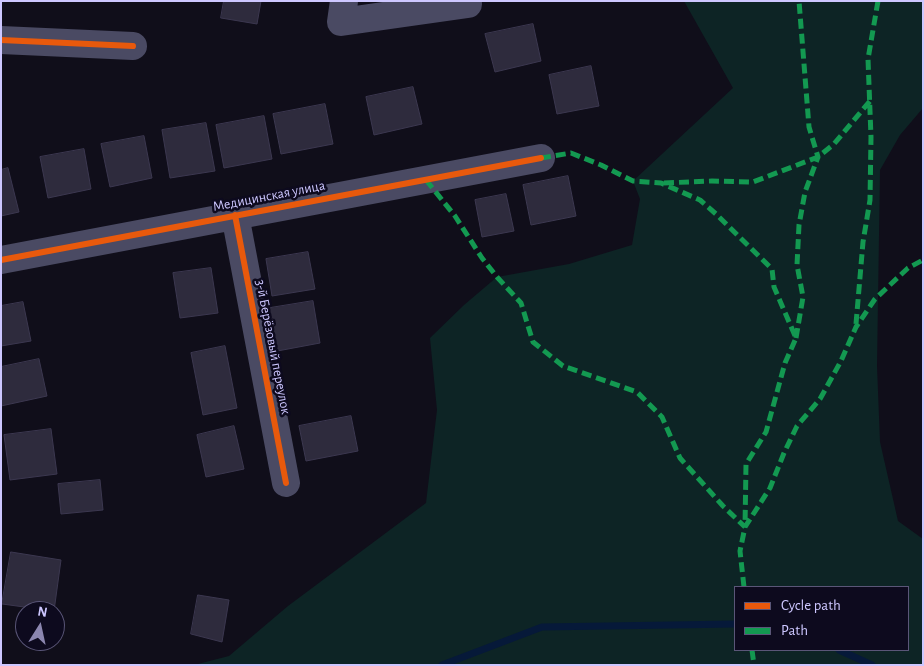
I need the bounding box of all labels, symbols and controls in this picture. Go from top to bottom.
street label: Медицинская улица [211,177,327,215]
street label: 3-й Берёзовый переулок [252,278,294,416]
legend [734,586,909,651]
text: Cycle path [781,598,841,613]
north arrow [15,601,65,651]
text: N [36,604,48,620]
text: Path [781,623,808,638]

